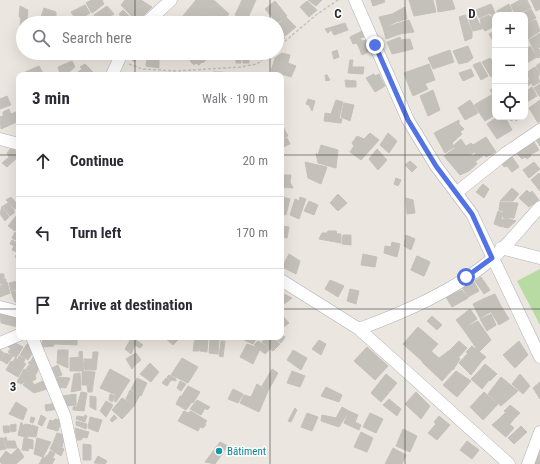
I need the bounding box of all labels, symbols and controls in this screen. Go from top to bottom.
text: C [334,6,342,21]
text: D [468,6,476,21]
map controls [492,12,528,120]
button: + [492,12,528,48]
search box [16,16,284,60]
icon: search [30,27,52,49]
text: Search here [62,29,132,47]
route end [366,36,384,54]
button: − [492,48,528,84]
button: locate [492,84,528,120]
text: 3 min [32,88,70,108]
text: Walk · 190 m [202,91,268,106]
icon: ahead [32,150,54,172]
text: Continue [70,152,124,170]
text: 20 m [242,153,268,168]
icon: left [32,222,54,244]
text: Turn left [70,224,121,242]
text: 170 m [236,225,268,240]
route start [457,268,475,286]
icon: arrive [32,294,54,316]
text: Arrive at destination [70,296,193,314]
text: 3 [10,379,16,394]
place label: Bâtiment [227,445,266,458]
marker: Bâtiment [214,446,224,456]

